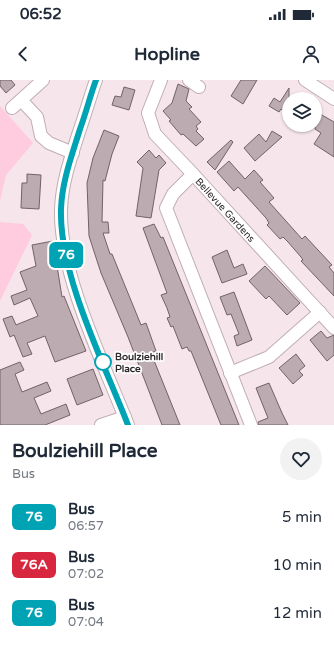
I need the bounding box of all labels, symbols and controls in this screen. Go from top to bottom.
text: 06:52 [20,5,62,23]
icon: back [12,43,34,65]
text: Hopline [134,43,200,65]
icon: person [300,43,322,65]
map controls [282,92,322,132]
button: layers [282,92,322,132]
street label: Bellevue Gardens [192,176,257,245]
line badge: 76 [48,242,84,268]
text: 76 [57,246,75,263]
place label: Boulziehill Place [115,351,163,375]
marker: Boulziehill Place [94,353,112,371]
button: heart [280,438,322,480]
text: Boulziehill Place [12,440,157,462]
text: Bus [12,466,35,482]
text: Bus [68,500,95,518]
text: 76 [25,508,43,525]
text: 5 min [282,508,322,526]
text: 06:57 [68,518,104,534]
text: Bus [68,548,95,566]
text: 76A [20,556,48,573]
text: 10 min [273,556,322,574]
text: 07:02 [68,566,104,582]
text: Bus [68,596,95,614]
text: 76 [25,604,43,621]
text: 12 min [273,604,322,622]
text: 07:04 [68,614,104,630]

